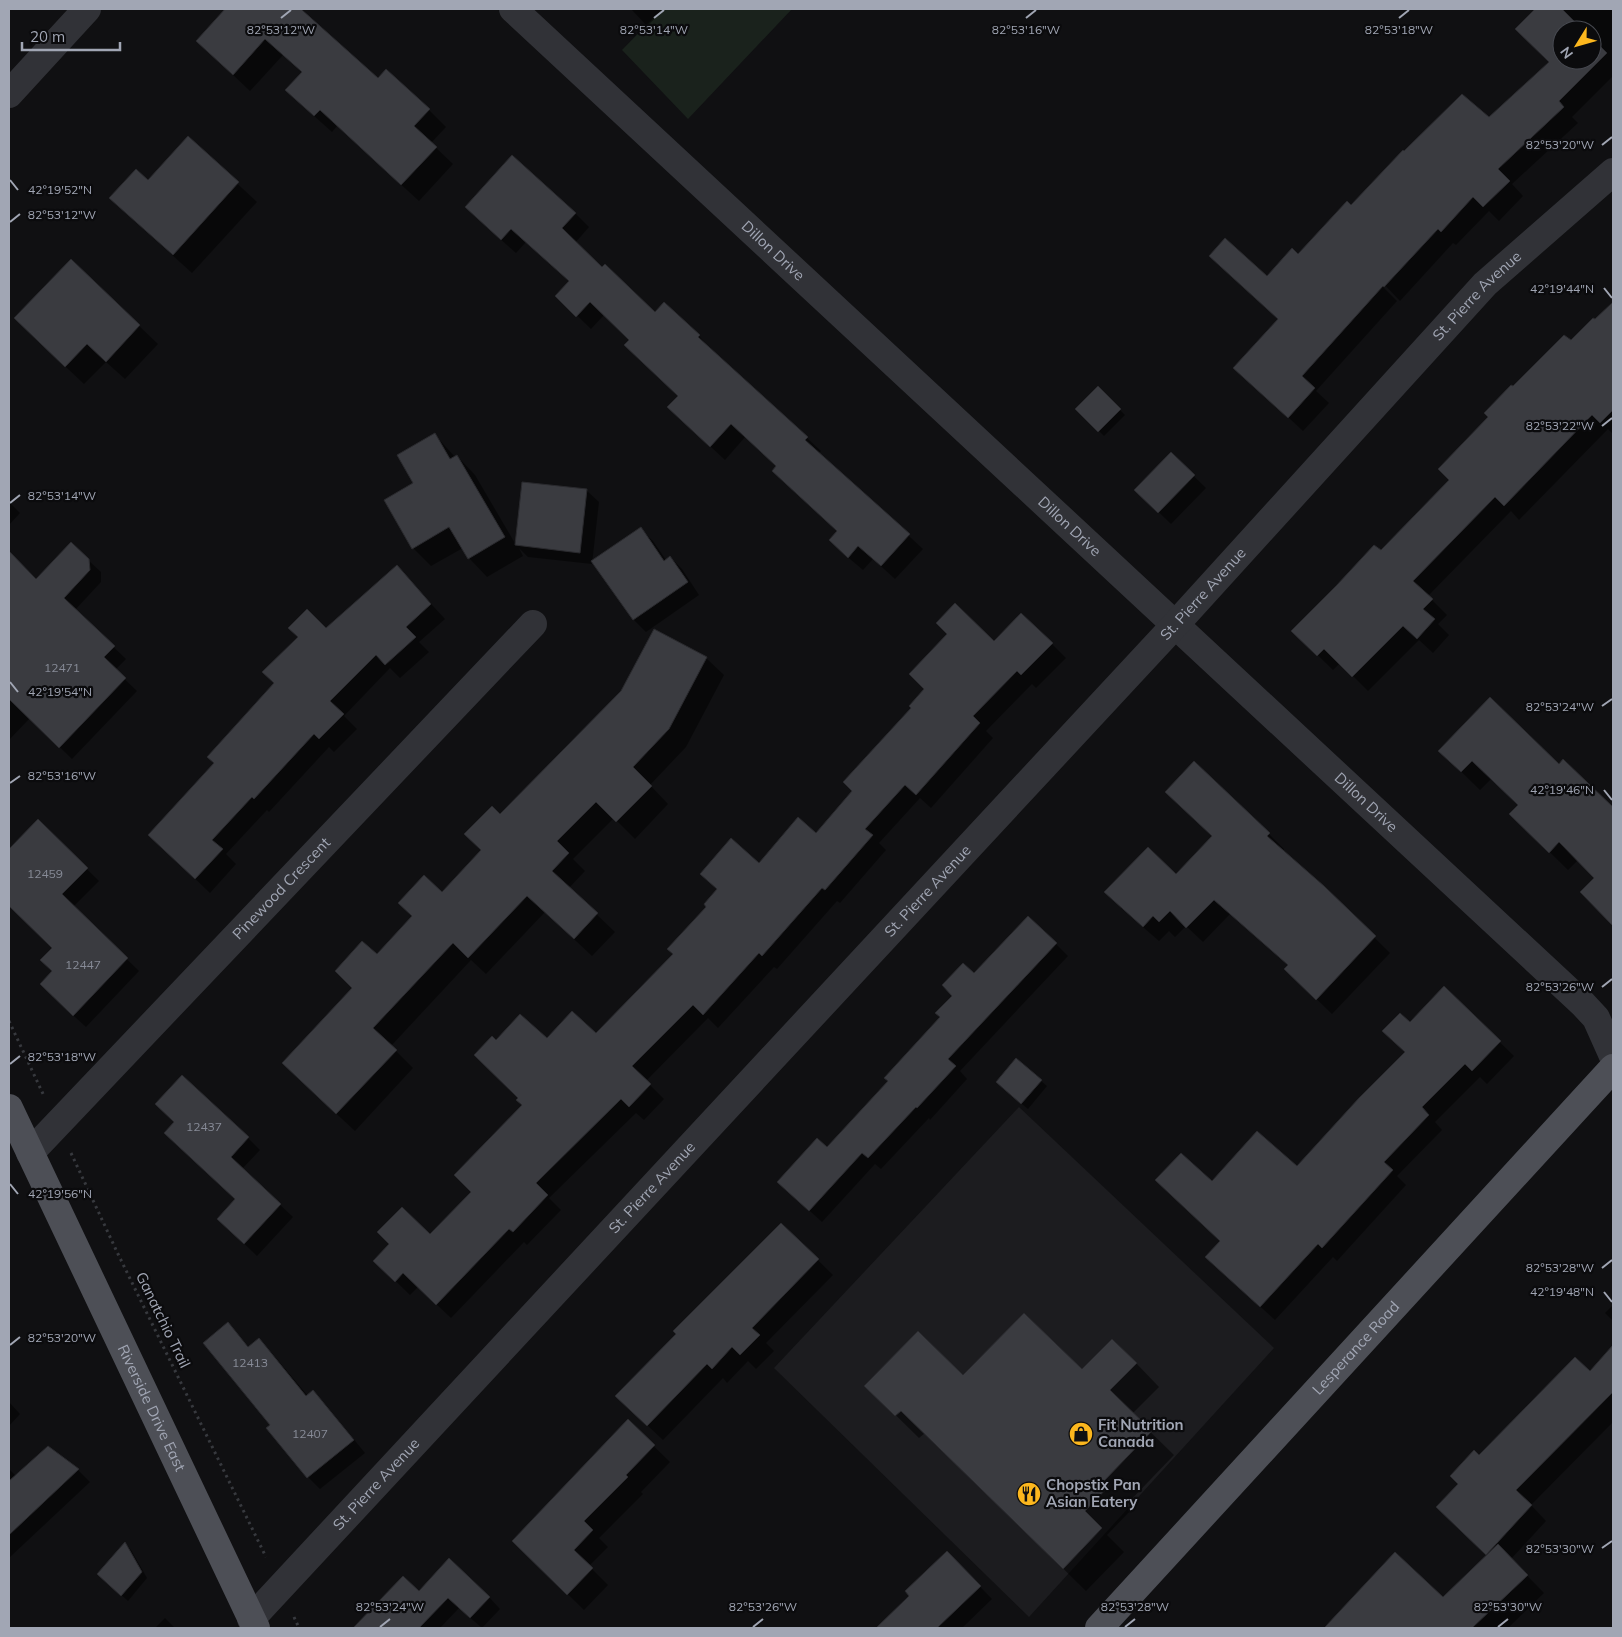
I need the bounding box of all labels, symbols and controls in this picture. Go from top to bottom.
scale bar [22,20,120,52]
north arrow [1552,20,1602,70]
text: 82°53'12"W [247,22,315,37]
text: 82°53'14"W [620,22,688,37]
text: 82°53'16"W [992,22,1060,37]
text: 82°53'18"W [1365,22,1433,37]
text: 20 m [30,27,65,46]
text: N [1556,43,1577,62]
text: 82°53'20"W [1526,137,1594,152]
text: 42°19'52"N [28,182,92,197]
text: 82°53'12"W [28,207,96,222]
street label: Dillon Drive [738,216,809,284]
street label: St. Pierre Avenue [1428,247,1525,344]
text: 42°19'44"N [1530,281,1594,296]
text: 82°53'22"W [1526,418,1594,433]
text: 82°53'14"W [28,488,96,503]
street label: Dillon Drive [1034,492,1105,560]
street label: St. Pierre Avenue [1156,543,1250,644]
house number: 12471 [44,660,80,675]
text: 42°19'54"N [28,684,92,699]
text: 82°53'24"W [1526,699,1594,714]
text: 82°53'16"W [28,768,96,783]
street label: Dillon Drive [1331,768,1402,836]
text: 42°19'46"N [1530,782,1594,797]
street label: Pinewood Crescent [228,833,334,943]
street label: St. Pierre Avenue [880,841,975,941]
house number: 12459 [27,866,63,881]
house number: 12447 [65,957,101,972]
text: 82°53'26"W [1526,979,1594,994]
text: 82°53'18"W [28,1049,96,1064]
house number: 12437 [186,1119,222,1134]
street label: St. Pierre Avenue [604,1137,699,1237]
text: 42°19'56"N [28,1186,92,1201]
text: 82°53'28"W [1526,1260,1594,1275]
street label: Ganatchio Trail [132,1269,195,1371]
text: 42°19'48"N [1530,1284,1594,1299]
street label: Lesperance Road [1308,1297,1403,1398]
text: 82°53'20"W [28,1330,96,1345]
street label: Riverside Drive East [114,1341,190,1474]
house number: 12413 [232,1355,268,1370]
place label: Fit Nutrition Canada [1098,1415,1184,1451]
shop icon: Fit Nutrition Canada [1068,1421,1094,1447]
house number: 12407 [292,1426,328,1441]
street label: St. Pierre Avenue [328,1434,423,1534]
place label: Chopstix Pan Asian Eatery [1046,1475,1141,1511]
restaurant icon: Chopstix Pan Asian Eatery [1016,1481,1042,1507]
text: 82°53'30"W [1526,1541,1594,1556]
text: 82°53'24"W [356,1599,424,1614]
text: 82°53'26"W [729,1599,797,1614]
text: 82°53'28"W [1101,1599,1169,1614]
text: 82°53'30"W [1474,1599,1542,1614]

